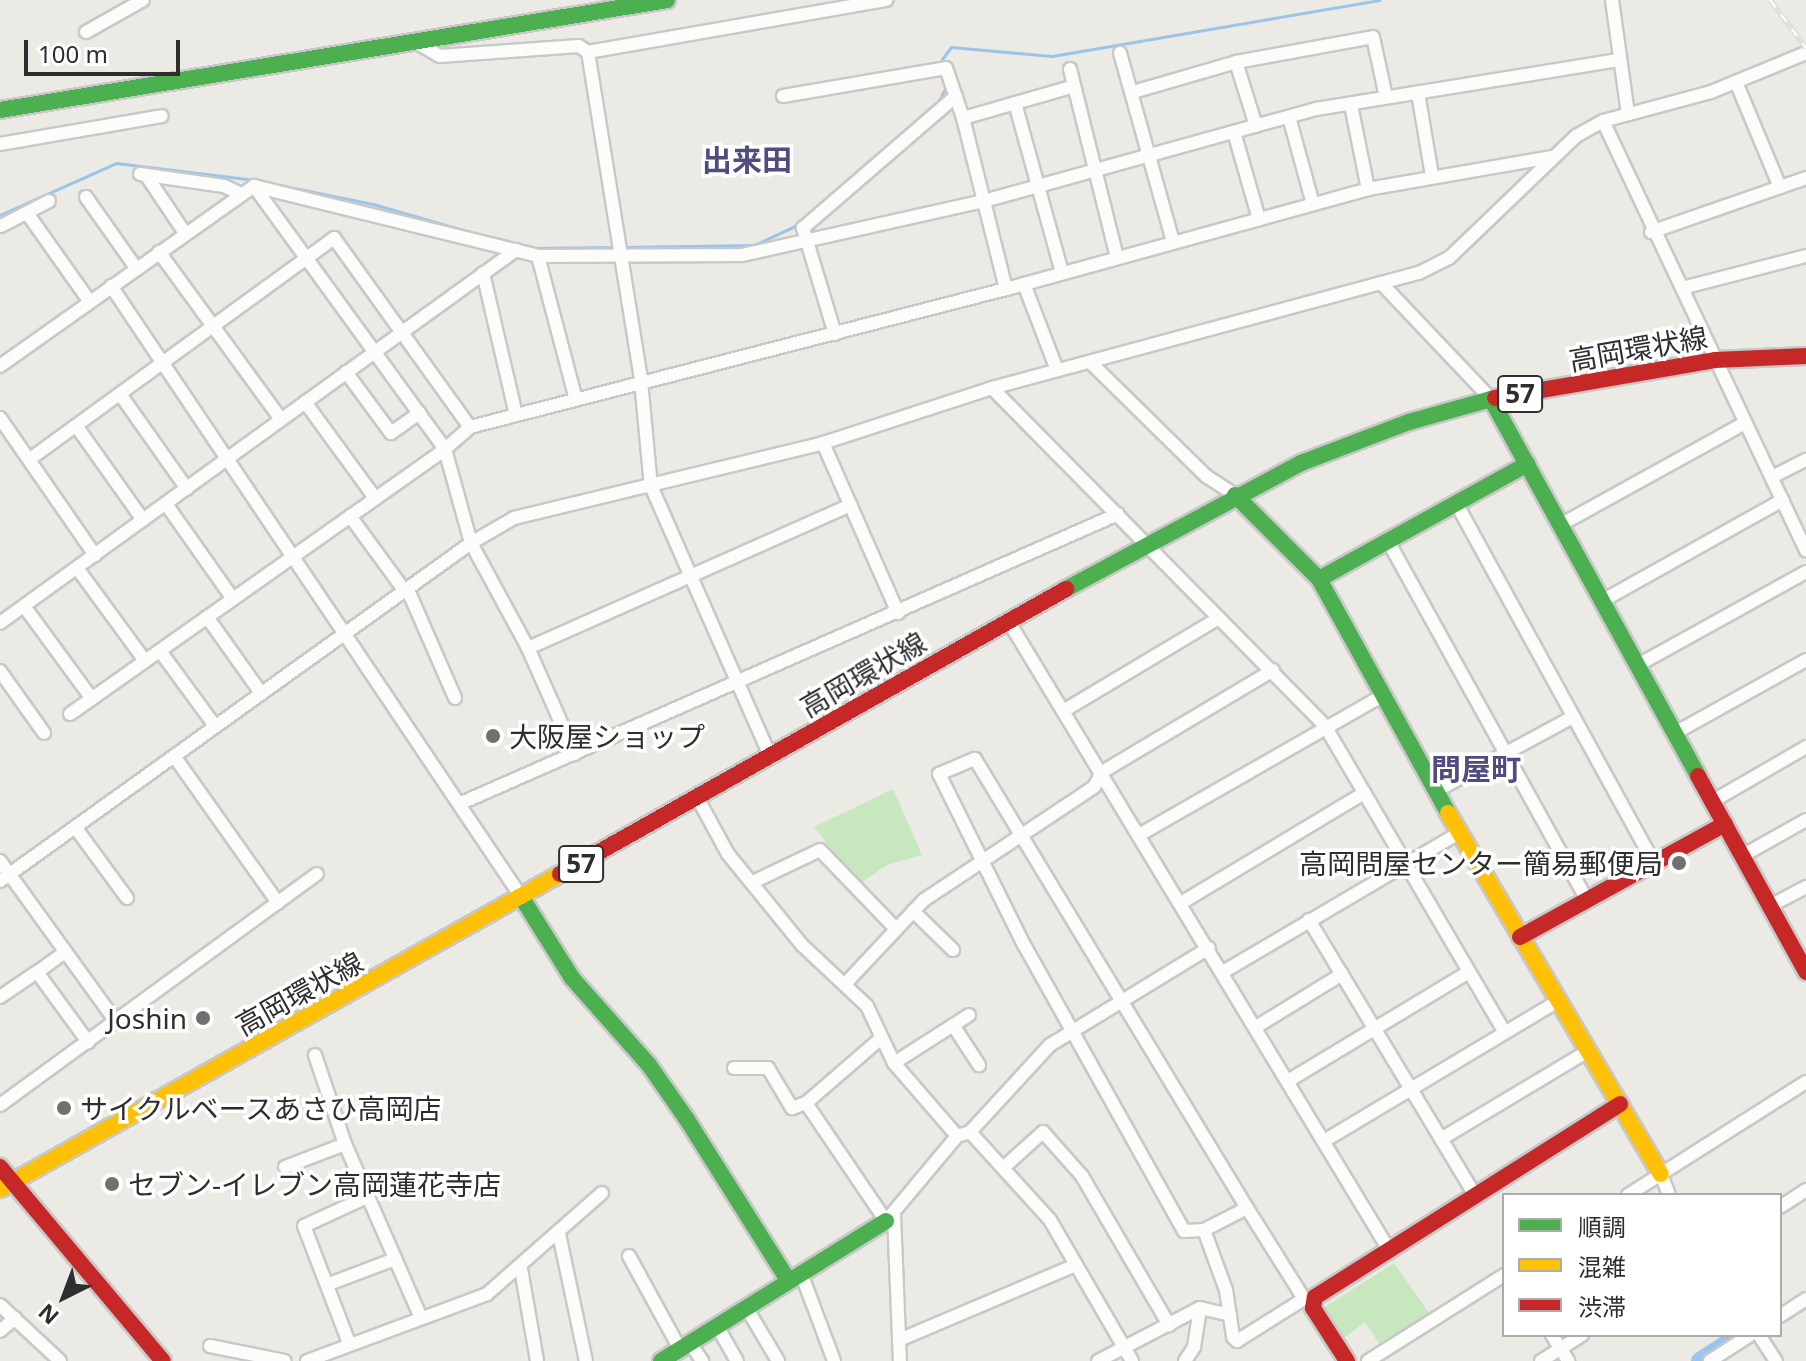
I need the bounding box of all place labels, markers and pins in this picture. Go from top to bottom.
place label: 大阪屋ショップ [509,719,705,753]
marker: 大阪屋ショップ [484,727,502,745]
place label: 高岡問屋センター簡易郵便局 [1299,846,1663,880]
marker: 高岡問屋センター簡易郵便局 [1670,854,1688,872]
place label: Joshin [107,1001,187,1035]
marker: Joshin [194,1009,212,1027]
place label: サイクルベースあさひ高岡店 [80,1091,444,1125]
marker: サイクルベースあさひ高岡店 [55,1099,73,1117]
place label: セブン-イレブン高岡蓮花寺店 [128,1167,501,1201]
marker: セブン-イレブン高岡蓮花寺店 [103,1175,121,1193]

